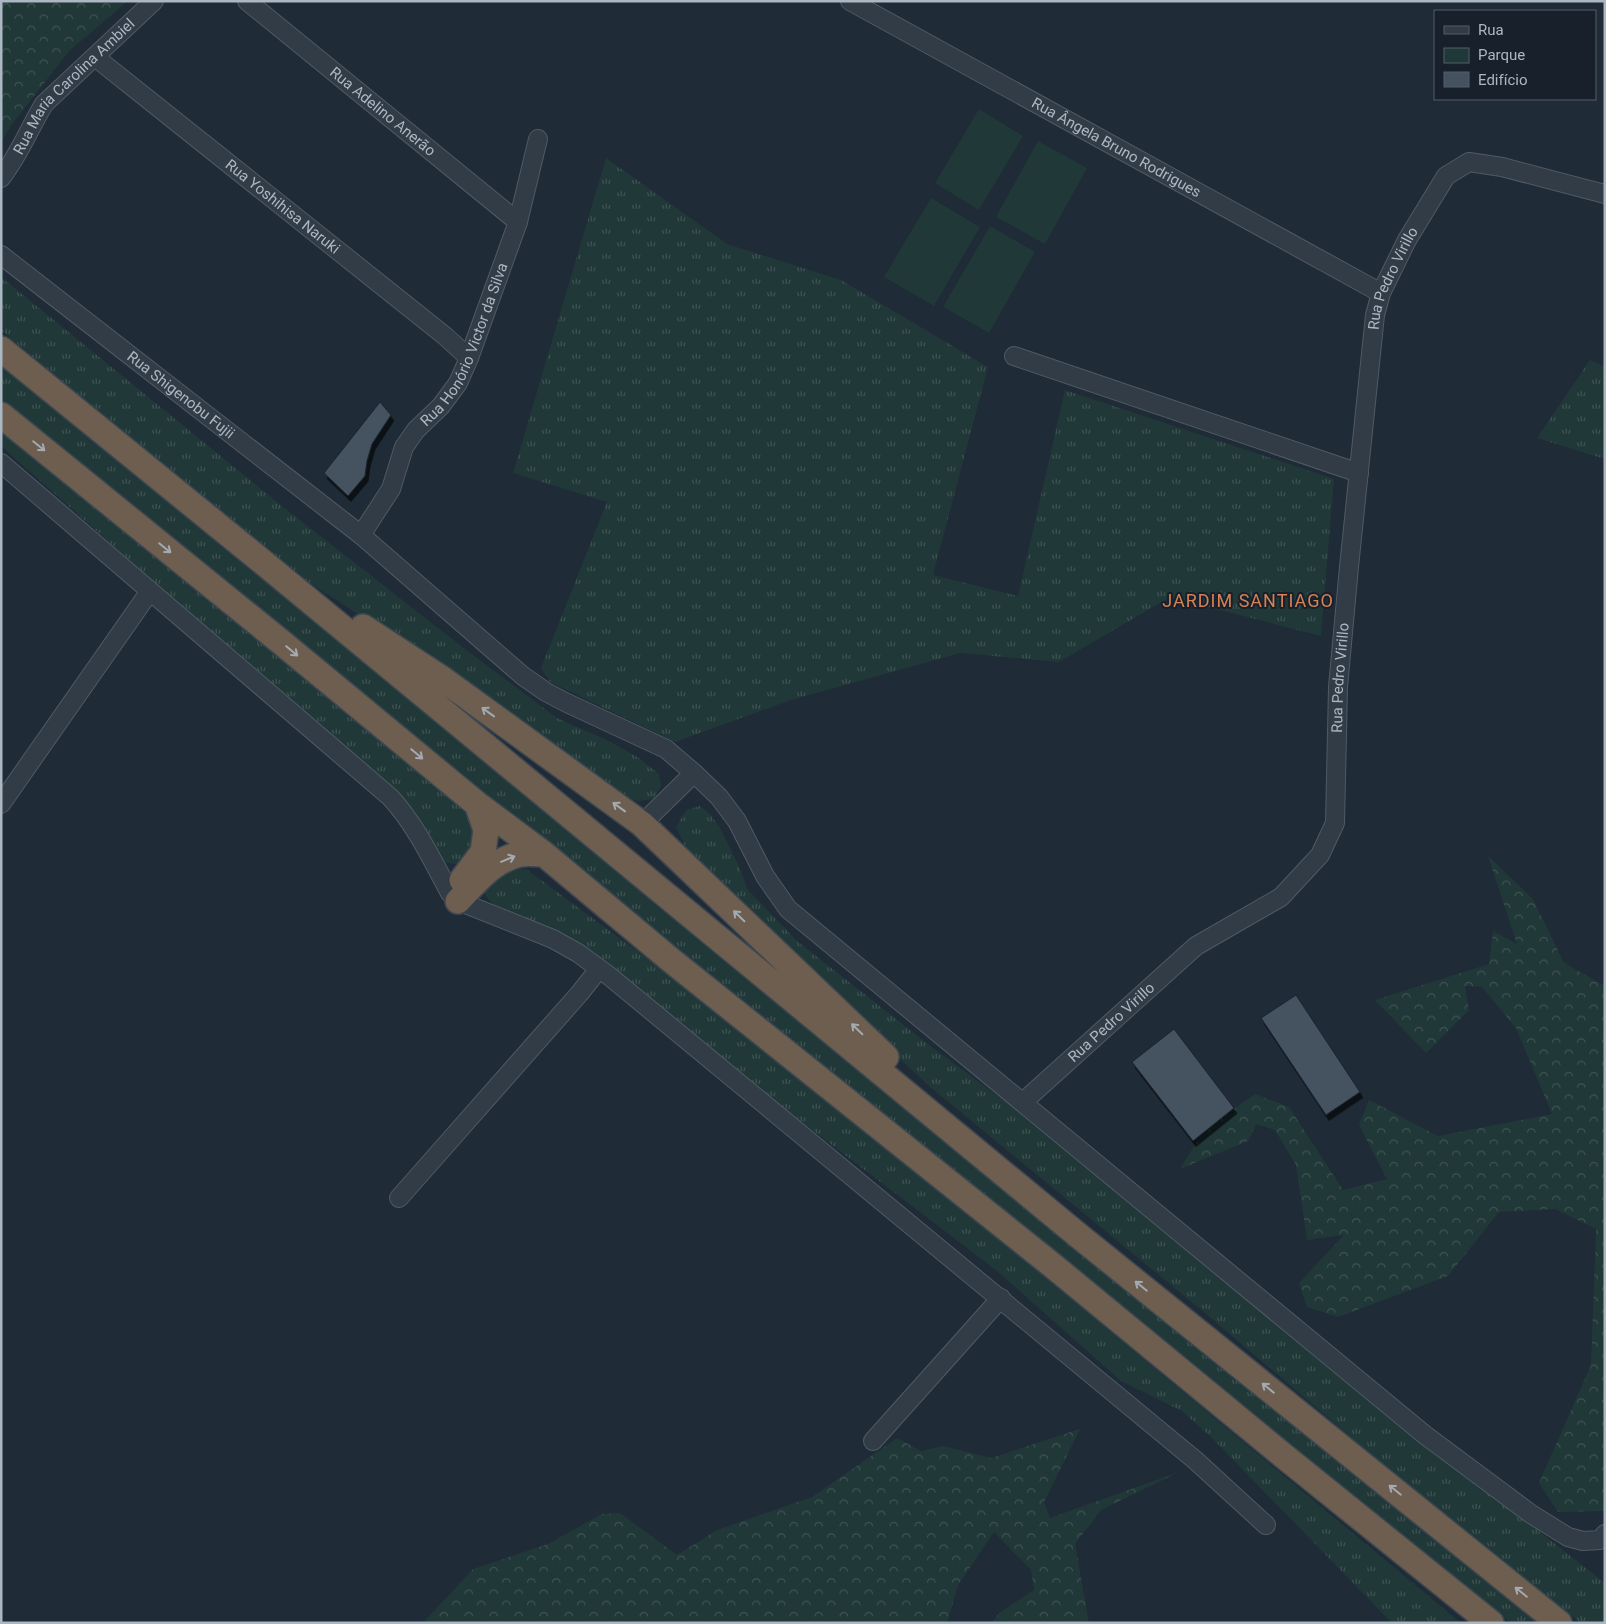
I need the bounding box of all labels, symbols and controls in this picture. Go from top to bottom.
legend [1434,10,1596,100]
street label: Rua Maria Carolina Ambiel [9,15,138,158]
text: Rua [1478,21,1504,39]
text: Parque [1478,46,1525,64]
street label: Rua Adelino Anerão [326,63,439,160]
text: Edifício [1478,71,1527,89]
street label: Rua Ângela Bruno Rodrigues [1029,94,1204,201]
street label: Rua Yoshihisa Naruki [222,156,344,258]
street label: Rua Pedro Virillo [1365,224,1422,331]
street label: Rua Honório Victor da Silva [417,260,512,430]
street label: Rua Shigenobu Fujii [124,348,238,442]
one-way arrow [32,440,45,451]
one-way arrow [159,543,172,554]
district label: JARDIM SANTIAGO [1162,590,1334,611]
street label: Rua Pedro Virillo [1328,622,1353,733]
one-way arrow [285,645,298,656]
one-way arrow [481,706,495,717]
one-way arrow [410,748,423,759]
one-way arrow [612,802,626,812]
one-way arrow [500,854,515,864]
one-way arrow [733,910,745,922]
street label: Rua Pedro Virillo [1064,979,1158,1066]
one-way arrow [851,1023,863,1035]
one-way arrow [1135,1281,1148,1292]
one-way arrow [1262,1383,1275,1394]
one-way arrow [1388,1485,1401,1496]
one-way arrow [1515,1587,1528,1598]

